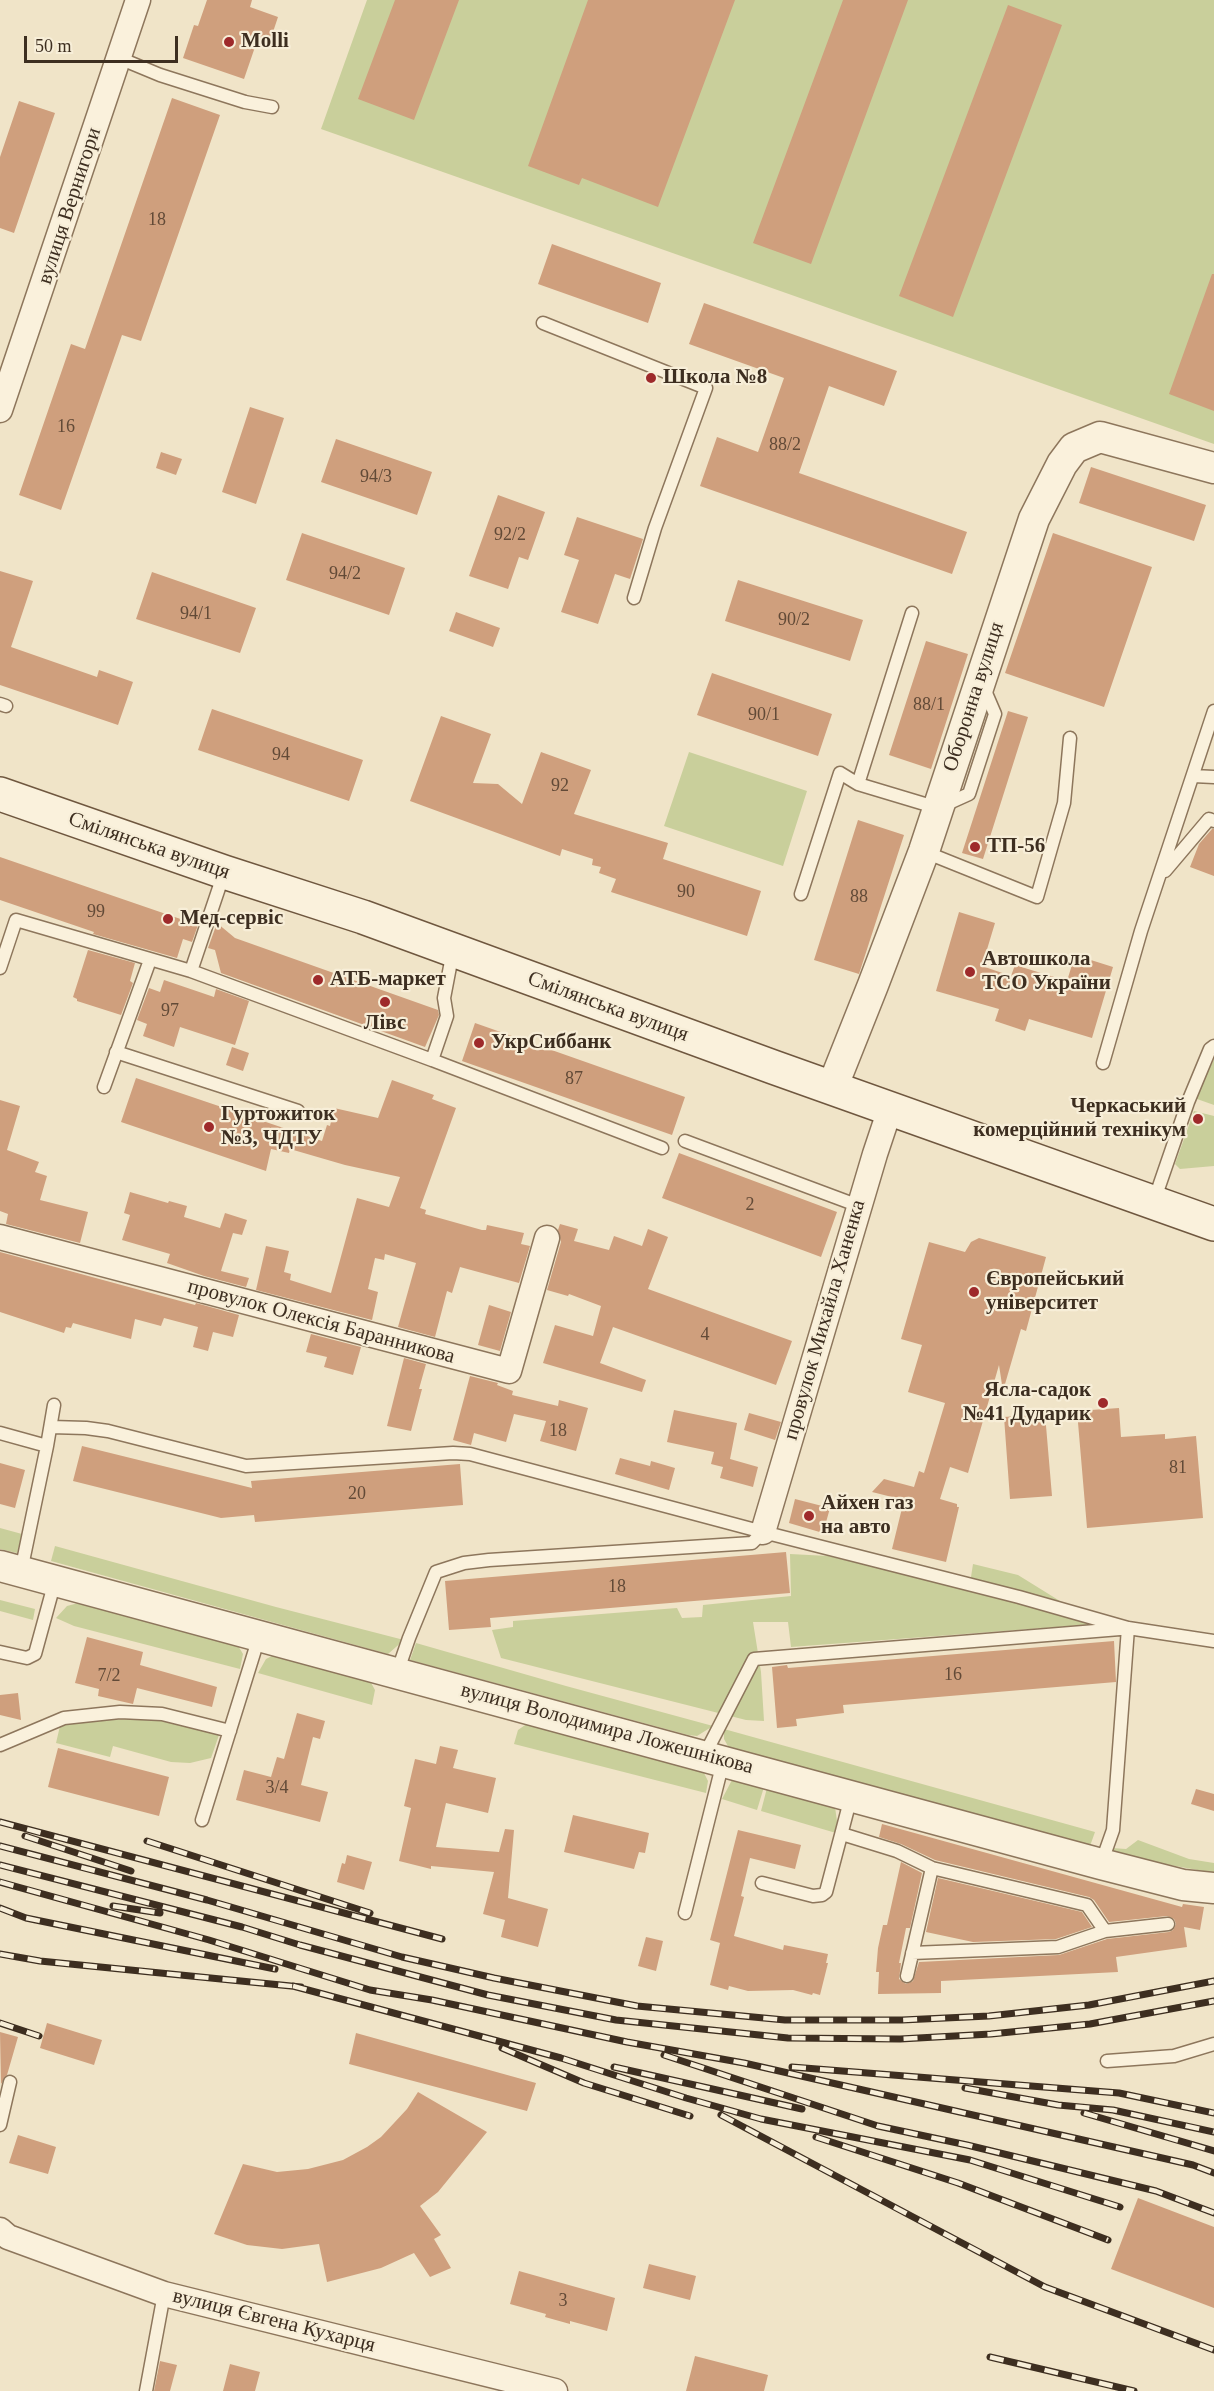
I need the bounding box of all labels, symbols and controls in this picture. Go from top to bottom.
scale bar [27,24,182,62]
place label: Molli [241,29,289,55]
marker: Molli [222,35,236,49]
text: 50 m [35,36,72,56]
street label: вулиця Вернигори [33,124,107,288]
house number: 18 [148,209,166,231]
place label: Школа №8 [663,365,767,391]
marker: Школа №8 [644,371,658,385]
house number: 16 [57,416,75,438]
house number: 88/2 [769,434,801,456]
house number: 94/3 [360,466,392,488]
house number: 92/2 [494,524,526,546]
house number: 94/2 [329,563,361,585]
house number: 94/1 [180,603,212,625]
house number: 90/2 [778,609,810,631]
street label: Оборонна вулиця [938,619,1010,775]
house number: 88/1 [913,694,945,716]
house number: 90/1 [748,704,780,726]
house number: 94 [272,744,290,766]
house number: 92 [551,775,569,797]
street label: Смілянська вулиця [65,807,233,885]
place label: ТП-56 [987,834,1045,860]
marker: ТП-56 [968,840,982,854]
house number: 90 [677,881,695,903]
house number: 88 [850,886,868,908]
house number: 99 [87,901,105,923]
place label: Мед-сервіс [180,906,283,932]
marker: Мед-сервіс [161,912,175,926]
place label: Автошкола ТСО України [982,947,1111,997]
marker: Автошкола ТСО України [963,965,977,979]
street label: Смілянська вулиця [524,966,692,1048]
place label: АТБ-маркет [330,967,446,993]
marker: АТБ-маркет [311,973,325,987]
marker: Лівс [378,995,392,1009]
house number: 97 [161,1000,179,1022]
place label: Лівс [364,1011,406,1037]
place label: УкрСиббанк [491,1030,611,1056]
marker: УкрСиббанк [472,1036,486,1050]
house number: 87 [565,1068,583,1090]
place label: Черкаський комерційний технікум [973,1094,1186,1144]
place label: Гуртожиток №3, ЧДТУ [221,1102,335,1152]
marker: Черкаський комерційний технікум [1191,1112,1205,1126]
marker: Гуртожиток №3, ЧДТУ [202,1120,216,1134]
house number: 2 [746,1194,754,1216]
street label: провулок Михайла Ханенка [779,1197,871,1443]
place label: Європейський університет [986,1267,1124,1317]
street label: провулок Олексія Баранникова [185,1274,457,1370]
marker: Європейський університет [967,1285,981,1299]
house number: 4 [700,1324,710,1346]
place label: Ясла-садок №41 Дударик [963,1378,1091,1428]
marker: Ясла-садок №41 Дударик [1096,1396,1110,1410]
house number: 18 [549,1420,567,1442]
house number: 81 [1169,1457,1187,1479]
house number: 20 [348,1483,366,1505]
place label: Айхен газ на авто [821,1491,913,1541]
marker: Айхен газ на авто [802,1509,816,1523]
house number: 18 [608,1576,626,1598]
house number: 16 [944,1664,962,1686]
house number: 7/2 [97,1665,121,1687]
street label: вулиця Володимира Ложешнікова [458,1678,756,1780]
house number: 3/4 [265,1777,289,1799]
street label: вулиця Євгена Кухарця [170,2284,378,2358]
house number: 3 [558,2290,568,2312]

